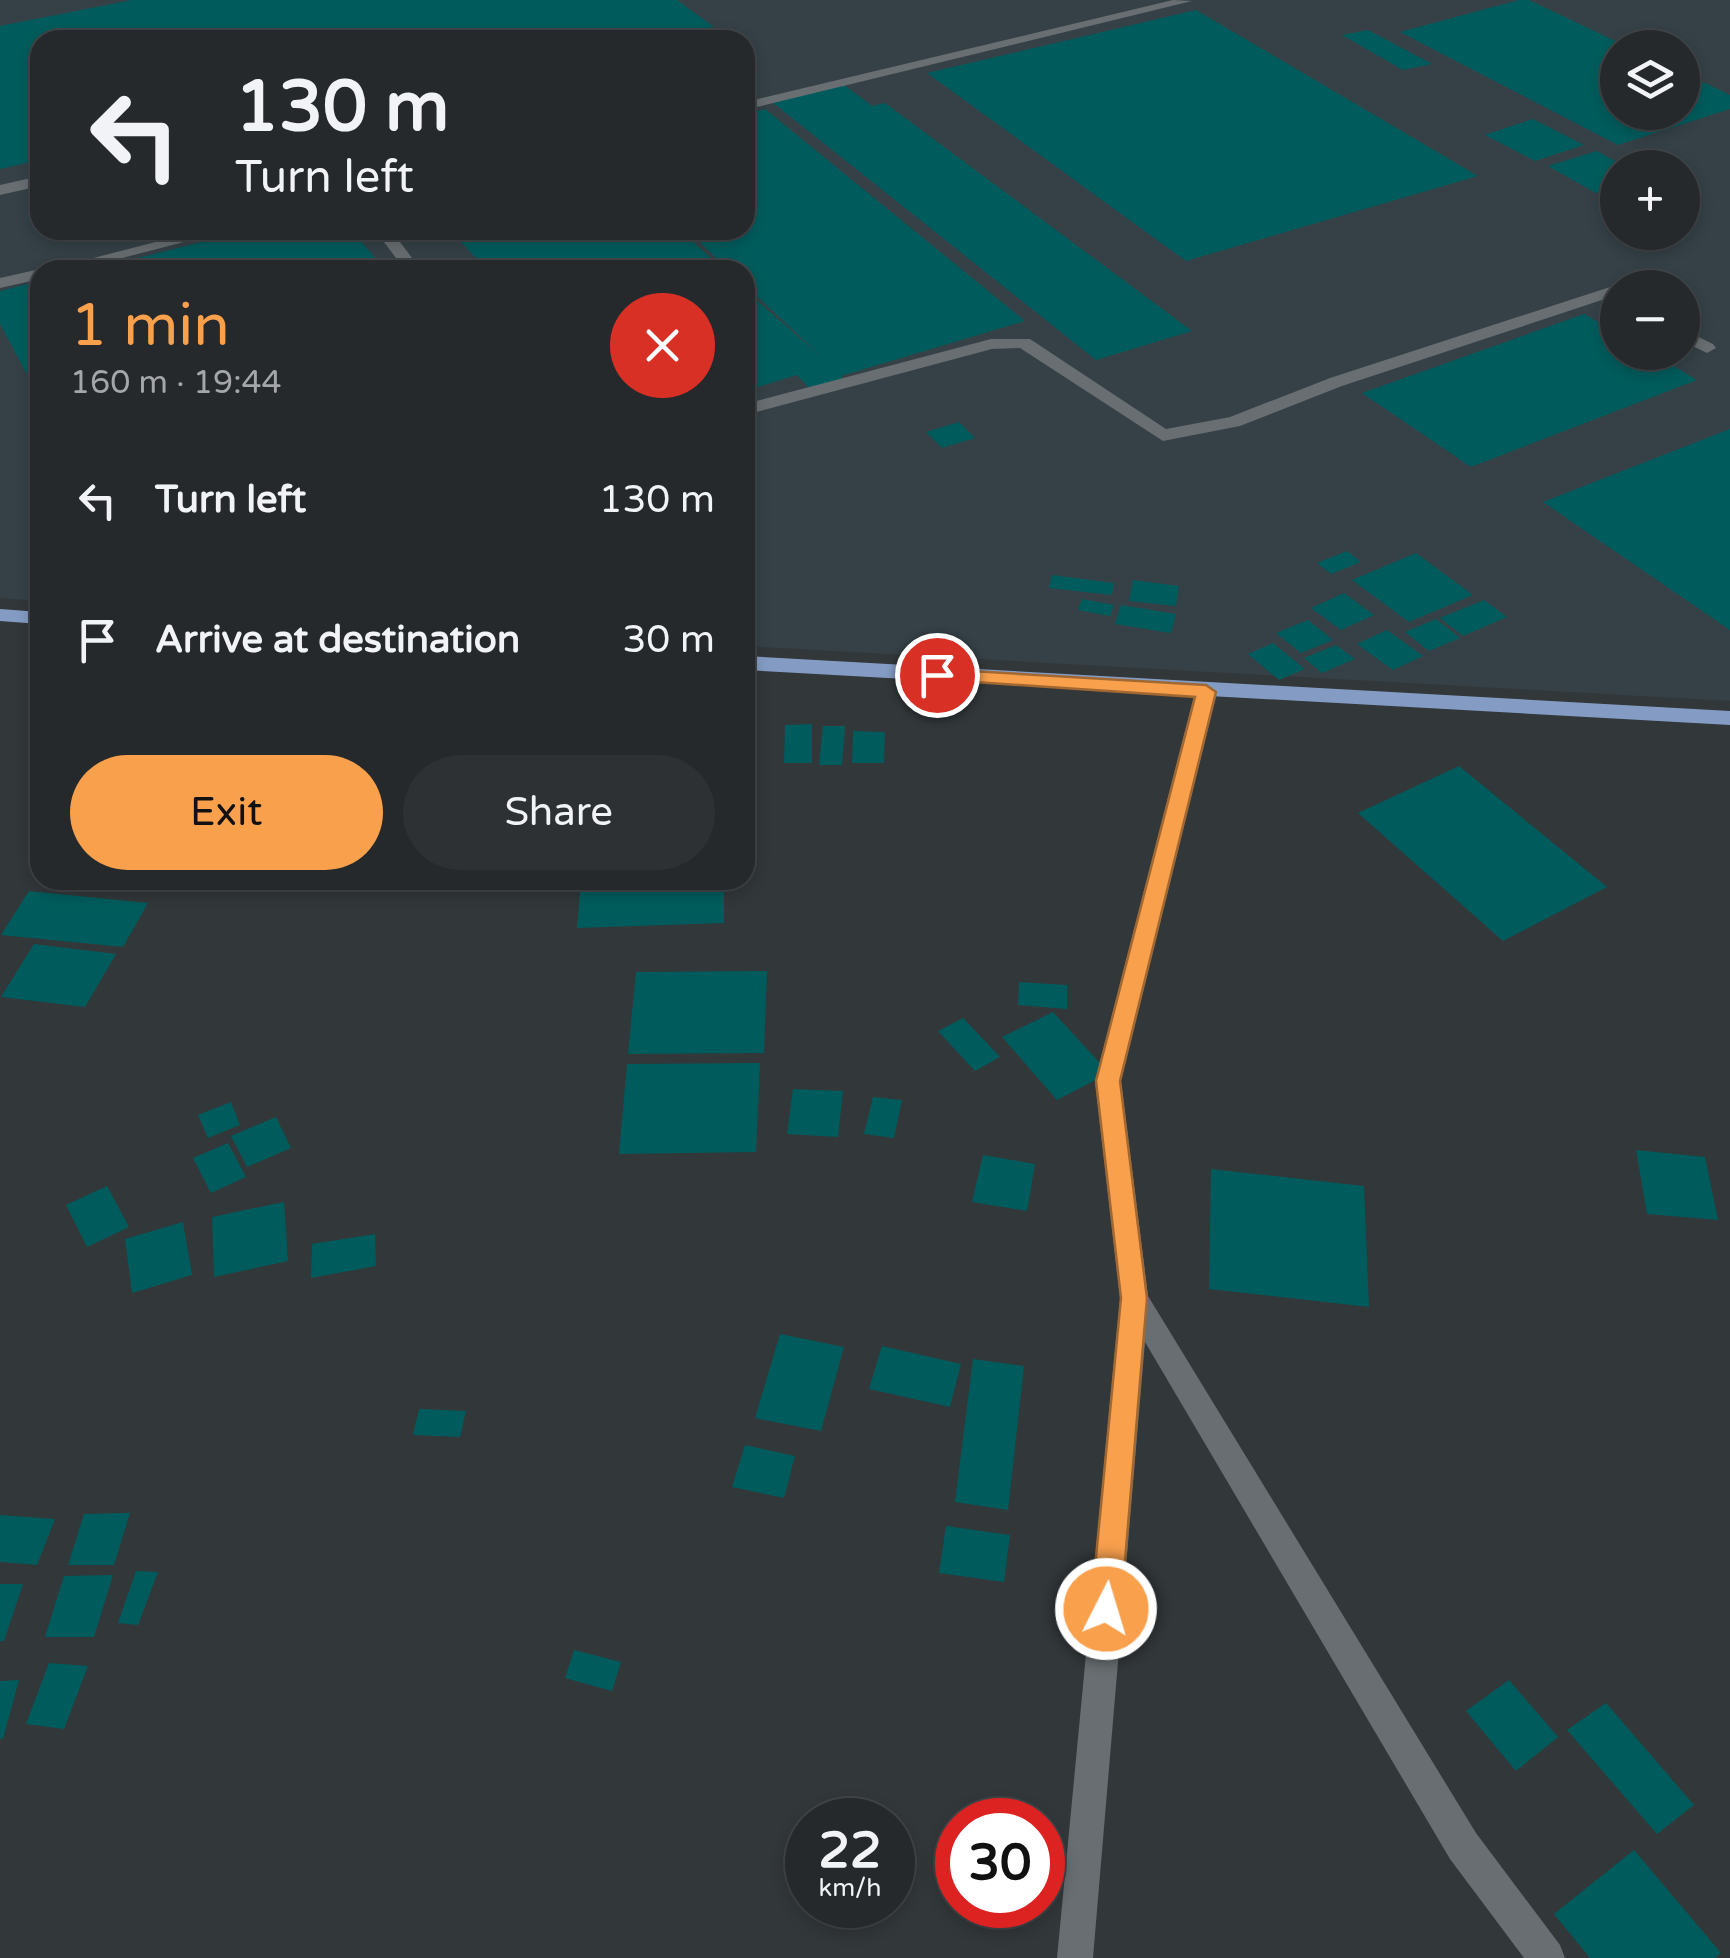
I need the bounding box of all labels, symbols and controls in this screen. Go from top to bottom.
map controls [1600,30,1700,370]
button: layers [1600,30,1700,130]
text: 130 m [235,66,449,150]
icon: left [70,70,200,200]
button: + [1600,150,1700,250]
text: Turn left [235,151,414,205]
button: − [1600,270,1700,370]
text: 1 min [70,290,230,362]
button: close [610,293,715,398]
text: 160 m · 19:44 [70,364,282,402]
icon: left [70,473,125,528]
text: Turn left [155,477,306,523]
text: 130 m [599,477,715,523]
icon: arrive [70,613,125,668]
text: Arrive at destination [155,617,520,663]
text: 30 m [623,617,715,663]
pin [895,633,980,718]
icon: arrive [910,648,965,703]
button: Exit [70,755,383,870]
button: Share [403,755,715,870]
position arrow [1054,1557,1158,1661]
speed limit sign: 30 [935,1798,1065,1928]
text: 22 [819,1821,881,1881]
text: km/h [819,1873,881,1903]

